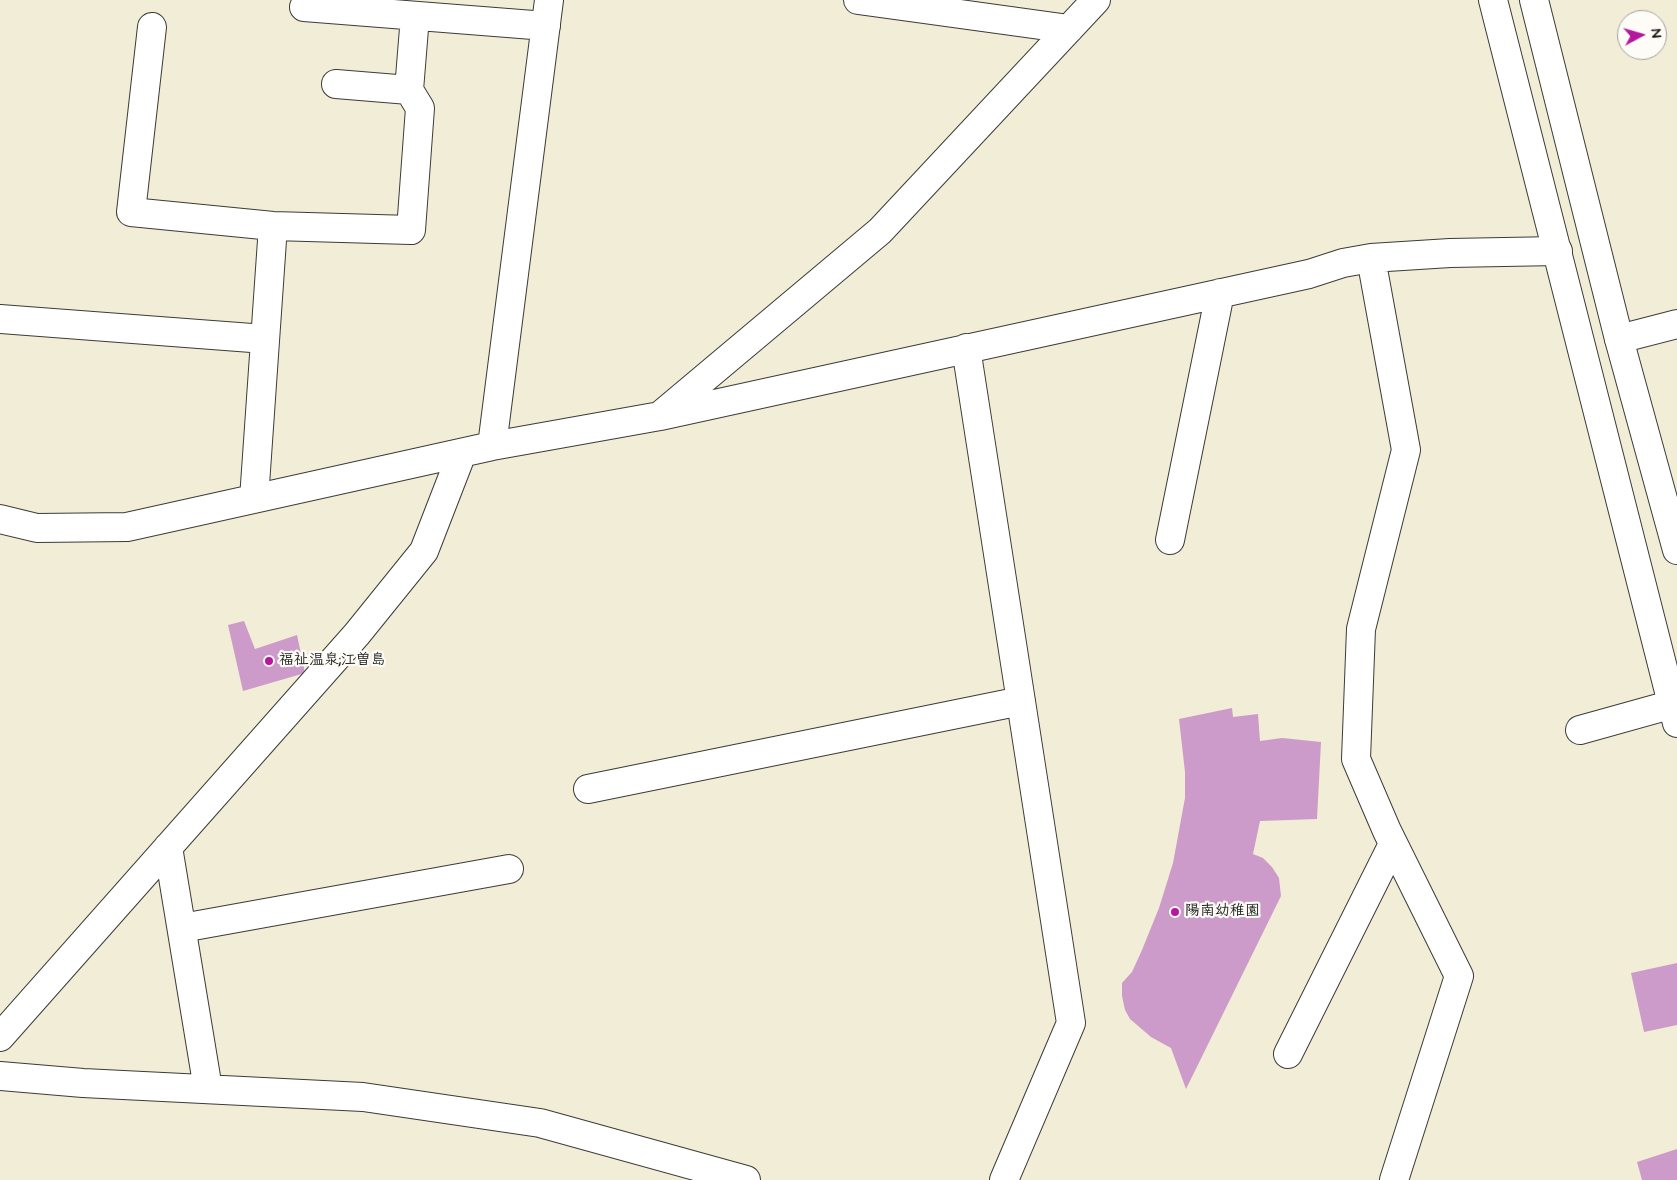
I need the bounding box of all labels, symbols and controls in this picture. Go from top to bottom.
north arrow [1617,10,1667,60]
text: N [1646,28,1666,39]
place label: 福祉温泉;江曽島 [279,652,386,670]
marker: 福祉温泉;江曽島 [263,655,275,667]
place label: 陽南幼稚園 [1185,903,1260,921]
marker: 陽南幼稚園 [1169,906,1181,918]

